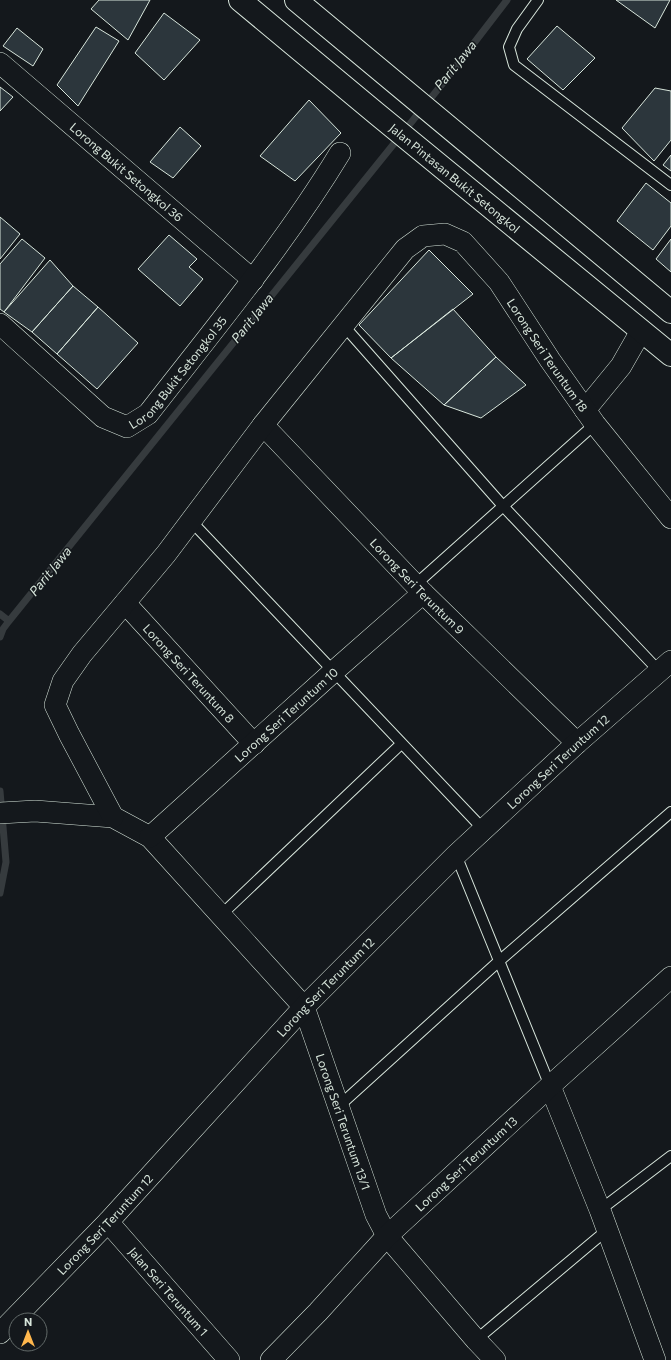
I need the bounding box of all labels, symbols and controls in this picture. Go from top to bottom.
water label: Parit Jawa [430,37,480,93]
street label: Lorong Bukit Setongkol 36 [67,119,186,224]
street label: Jalan Pintasan Bukit Setongkol [386,120,523,235]
water label: Parit Jawa [227,290,277,346]
street label: Lorong Seri Teruntum 18 [505,296,591,414]
street label: Lorong Bukit Setongkol 35 [126,313,229,431]
street label: Lorong Seri Teruntum 9 [367,535,467,637]
water label: Parit Jawa [25,543,75,599]
street label: Lorong Seri Teruntum 8 [141,621,238,725]
street label: Lorong Seri Teruntum 10 [231,664,340,765]
street label: Lorong Seri Teruntum 12 [504,711,612,811]
street label: Lorong Seri Teruntum 12 [274,934,377,1039]
street label: Lorong Seri Teruntum 13/1 [314,1052,374,1192]
street label: Lorong Seri Teruntum 13 [412,1113,520,1214]
street label: Lorong Seri Teruntum 12 [54,1171,156,1277]
street label: Jalan Seri Teruntum 1 [125,1244,211,1338]
north arrow [8,1312,48,1352]
text: N [24,1315,32,1328]

